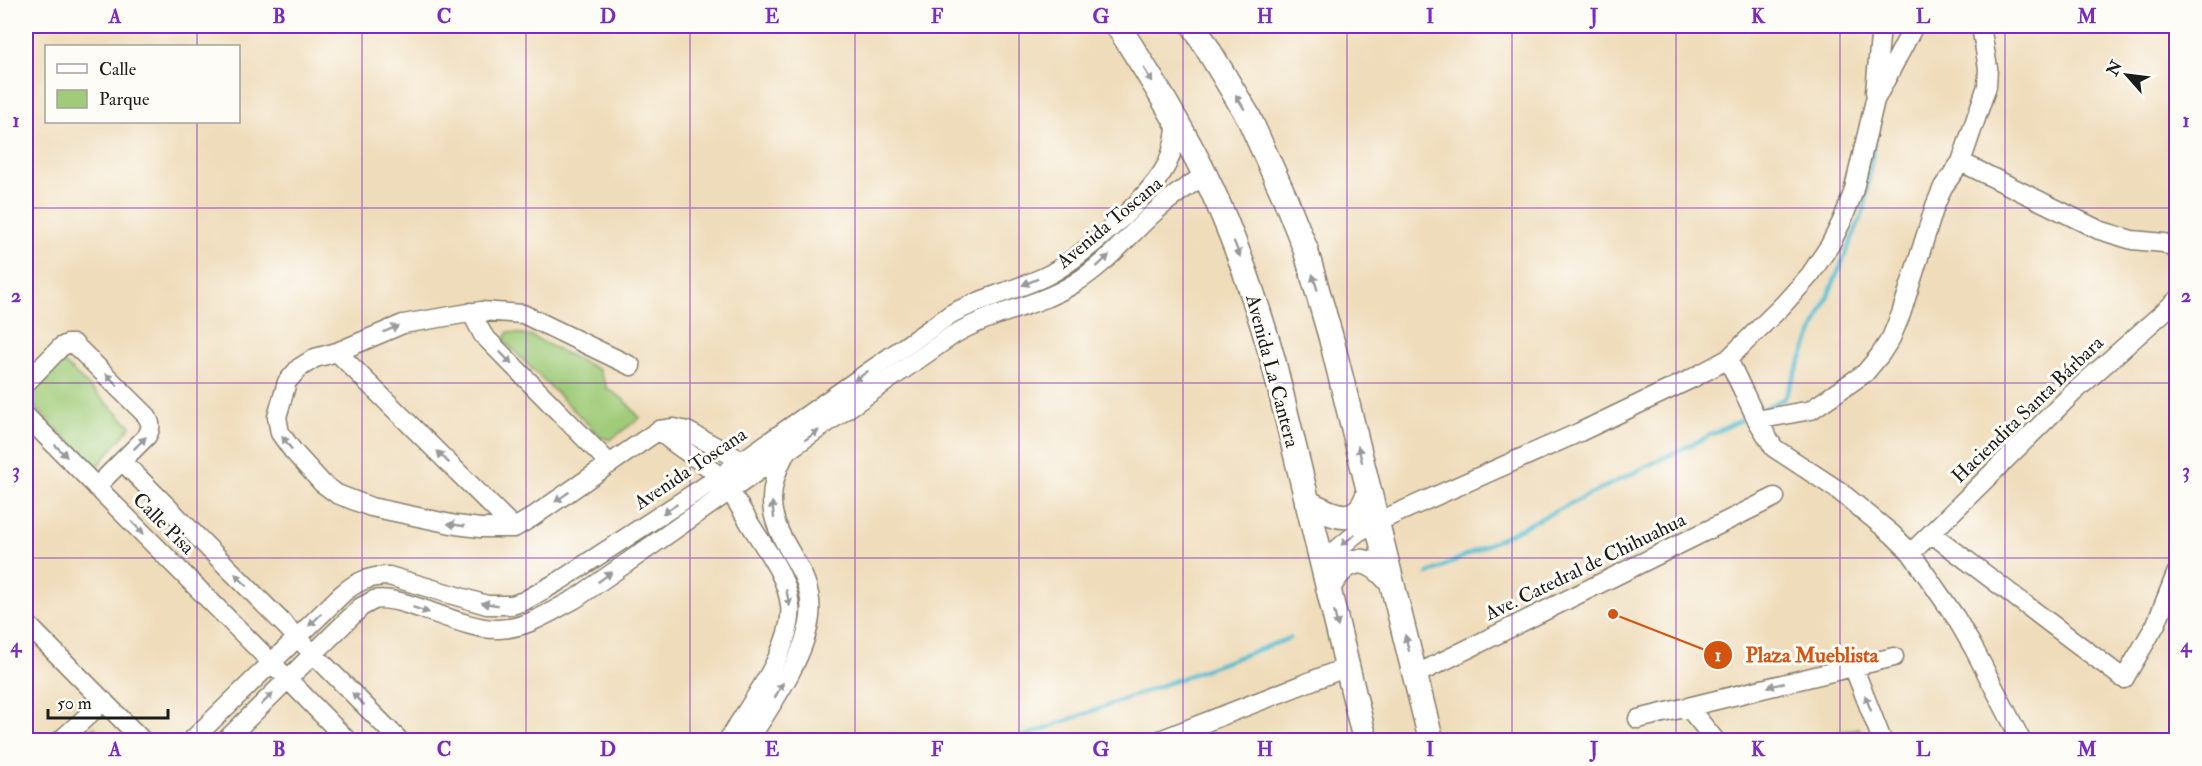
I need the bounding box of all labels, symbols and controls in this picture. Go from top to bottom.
text: A [108,4,122,29]
text: B [272,4,286,29]
text: C [437,4,451,29]
text: D [600,4,616,29]
text: E [765,4,780,29]
text: F [931,4,944,29]
text: G [1093,4,1110,29]
text: H [1257,4,1273,29]
text: I [1426,4,1434,29]
text: J [1589,4,1598,29]
text: K [1751,4,1766,29]
text: L [1916,4,1931,29]
text: M [2076,4,2097,29]
legend [45,45,240,123]
north arrow [2097,45,2157,105]
text: N [2102,57,2127,80]
text: Calle [99,58,137,81]
one-way arrow [1143,67,1154,83]
text: Parque [99,88,150,111]
one-way arrow [1235,94,1246,110]
text: 1 [12,108,20,133]
text: 1 [2182,108,2190,133]
street label: Avenida Toscana [1051,170,1168,275]
one-way arrow [1232,240,1242,258]
one-way arrow [1096,254,1111,268]
one-way arrow [1310,273,1319,291]
one-way arrow [1021,277,1039,287]
text: 2 [11,283,21,308]
text: 2 [2181,283,2191,308]
street label: Avenida La Cantera [1240,291,1305,451]
one-way arrow [382,324,400,333]
street label: Haciendita Santa Bárbara [1946,330,2109,488]
one-way arrow [499,351,513,366]
one-way arrow [854,370,870,382]
one-way arrow [105,373,119,387]
street label: Avenida Toscana [628,421,752,516]
one-way arrow [803,429,819,441]
one-way arrow [281,435,293,451]
one-way arrow [132,437,146,451]
one-way arrow [53,444,67,458]
one-way arrow [1354,445,1364,463]
one-way arrow [435,450,450,464]
text: 3 [12,458,20,483]
text: 3 [2182,458,2190,483]
street label: Calle Pisa [127,487,200,560]
one-way arrow [555,491,571,503]
one-way arrow [768,500,777,519]
one-way arrow [662,503,678,514]
street label: Ave. Catedral de Chihuahua [1480,507,1690,626]
one-way arrow [446,520,465,530]
one-way arrow [130,521,145,535]
one-way arrow [1340,534,1356,546]
one-way arrow [597,571,613,583]
one-way arrow [235,574,249,588]
one-way arrow [784,589,793,608]
one-way arrow [481,600,500,609]
one-way arrow [412,606,430,616]
one-way arrow [1331,610,1341,629]
one-way arrow [308,612,322,626]
text: 4 [10,633,23,658]
text: 4 [2180,633,2193,658]
one-way arrow [1402,634,1411,652]
callout: Plaza Mueblista [1703,635,1890,674]
text: Plaza Mueblista [1746,642,1880,669]
text: 1 [1715,644,1721,667]
one-way arrow [774,681,784,698]
one-way arrow [1767,681,1785,691]
scale bar [48,682,168,720]
text: 50 m [57,692,92,715]
one-way arrow [352,692,366,706]
one-way arrow [260,693,274,707]
one-way arrow [1863,694,1873,712]
text: A [108,737,122,762]
text: B [272,737,286,762]
text: C [437,737,451,762]
text: D [600,737,616,762]
text: E [765,737,780,762]
text: F [931,737,944,762]
text: G [1093,737,1110,762]
text: H [1257,737,1273,762]
text: I [1426,737,1434,762]
text: J [1589,737,1598,762]
text: K [1751,737,1766,762]
text: L [1916,737,1931,762]
text: M [2076,737,2097,762]

